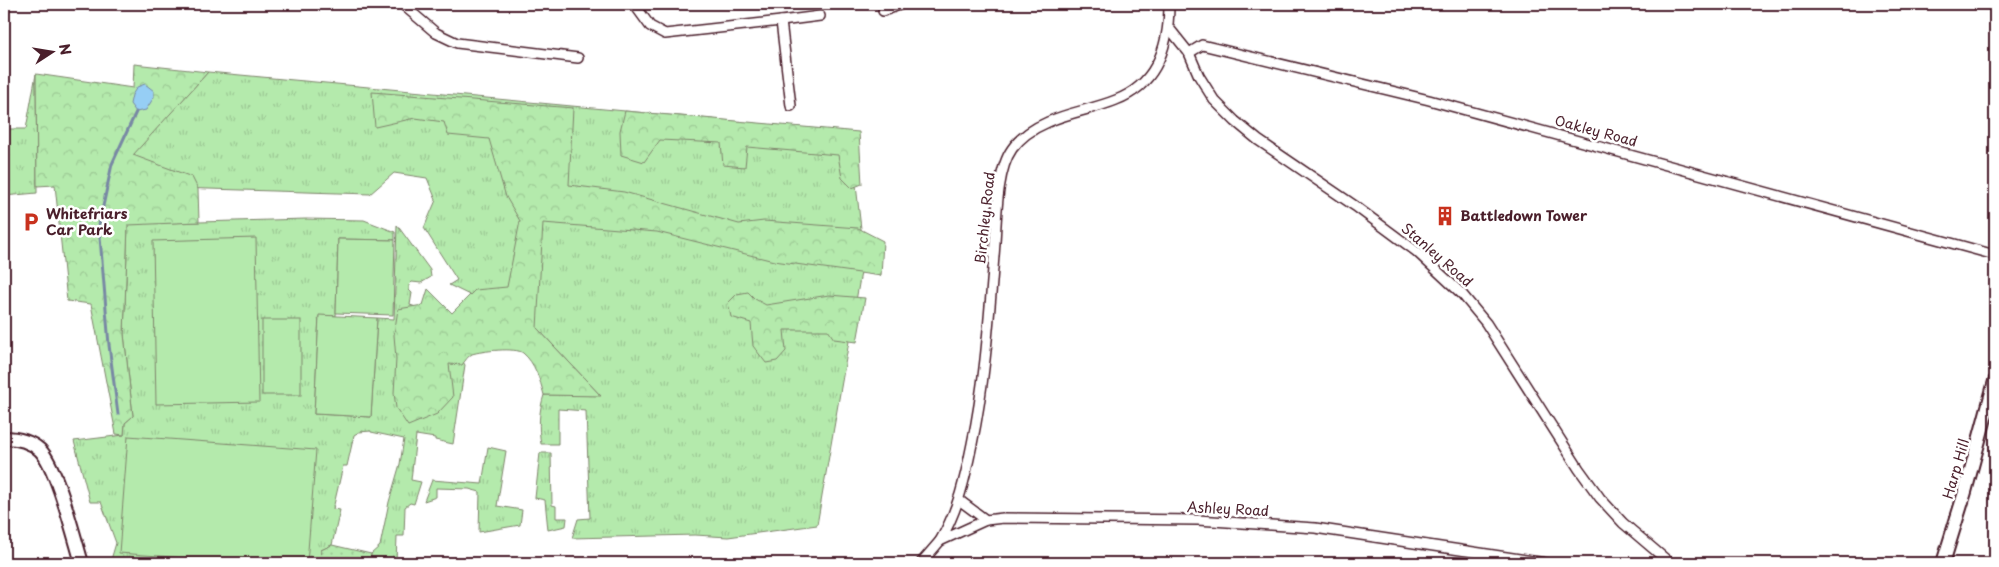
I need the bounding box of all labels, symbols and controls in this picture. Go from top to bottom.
north arrow [28,28,78,78]
text: N [54,42,77,57]
street label: Oakley Road [1552,109,1640,152]
street label: Birchley Road [969,171,1000,265]
place label: Whitefriars Car Park [46,203,128,240]
building icon: Battledown Tower [1434,205,1456,227]
place label: Battledown Tower [1460,205,1588,226]
parking icon: Whitefriars Car Park [20,211,42,233]
street label: Stanley Road [1397,218,1478,292]
street label: Harp Hill [1937,436,1974,501]
street label: Ashley Road [1186,496,1270,521]

